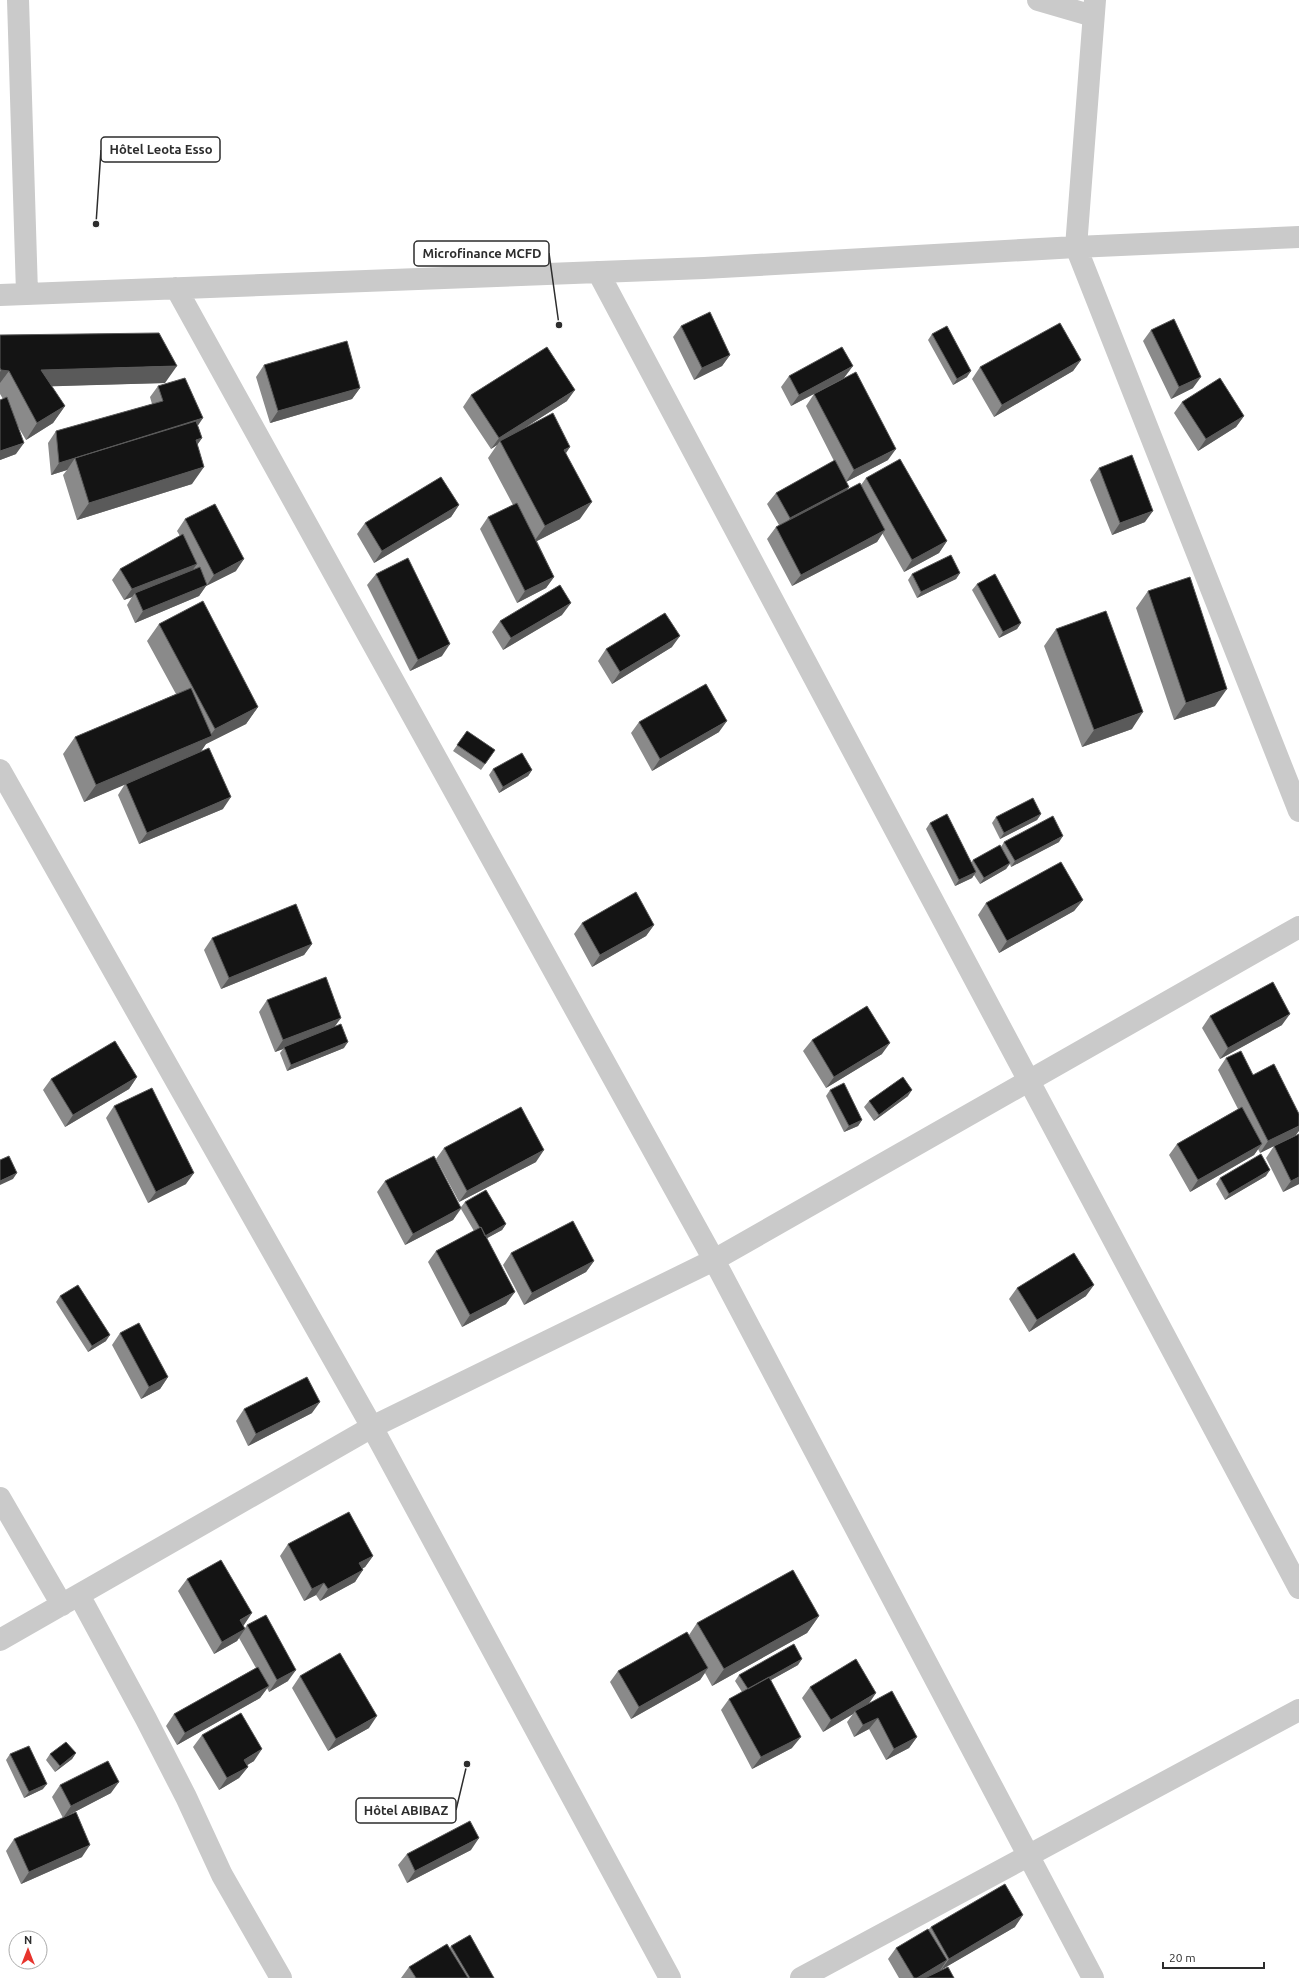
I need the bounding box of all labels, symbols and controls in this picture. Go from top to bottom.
callout: Hôtel Leota Esso [101,137,220,162]
text: Hôtel Leota Esso [110,142,213,156]
callout: Microfinance MCFD [414,241,549,266]
text: Microfinance MCFD [422,246,542,260]
callout: Hôtel ABIBAZ [356,1798,456,1823]
text: Hôtel ABIBAZ [364,1803,448,1817]
north arrow [8,1930,48,1970]
text: N [24,1934,32,1946]
scale bar [1163,1944,1264,1970]
text: 20 m [1169,1951,1196,1964]

